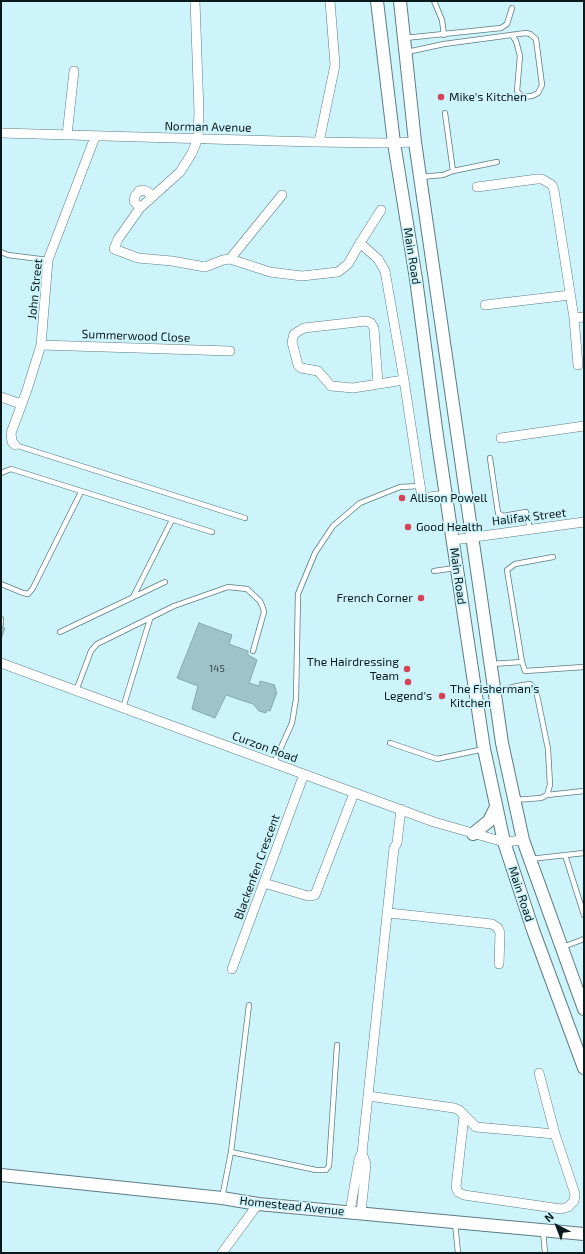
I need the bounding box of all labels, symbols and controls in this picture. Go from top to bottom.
place label: Mike's Kitchen [449,90,527,104]
marker: Mike's Kitchen [436,92,446,102]
street label: Norman Avenue [164,119,252,135]
street label: Main Road [400,227,424,285]
street label: John Street [25,258,45,320]
street label: Summerwood Close [81,327,191,345]
place label: Allison Powell [410,491,487,505]
marker: Allison Powell [397,493,407,503]
street label: Halifax Street [491,505,567,529]
place label: Good Health [416,520,483,534]
marker: Good Health [403,522,413,532]
street label: Main Road [447,547,469,605]
place label: French Corner [336,591,413,605]
marker: French Corner [416,593,426,603]
place label: The Hairdressing Team [307,655,399,683]
house number: 145 [209,663,225,675]
marker: The Hairdressing Team [402,664,412,674]
marker: Legend's [403,677,413,687]
place label: The Fisherman's Kitchen [450,682,539,710]
place label: Legend's [384,689,432,703]
marker: The Fisherman's Kitchen [437,691,447,701]
street label: Curzon Road [230,728,300,766]
street label: Blackenfen Crescent [231,812,283,922]
street label: Main Road [505,864,537,924]
street label: Homestead Avenue [239,1193,345,1219]
north arrow [537,1206,577,1246]
text: N [541,1209,556,1224]

